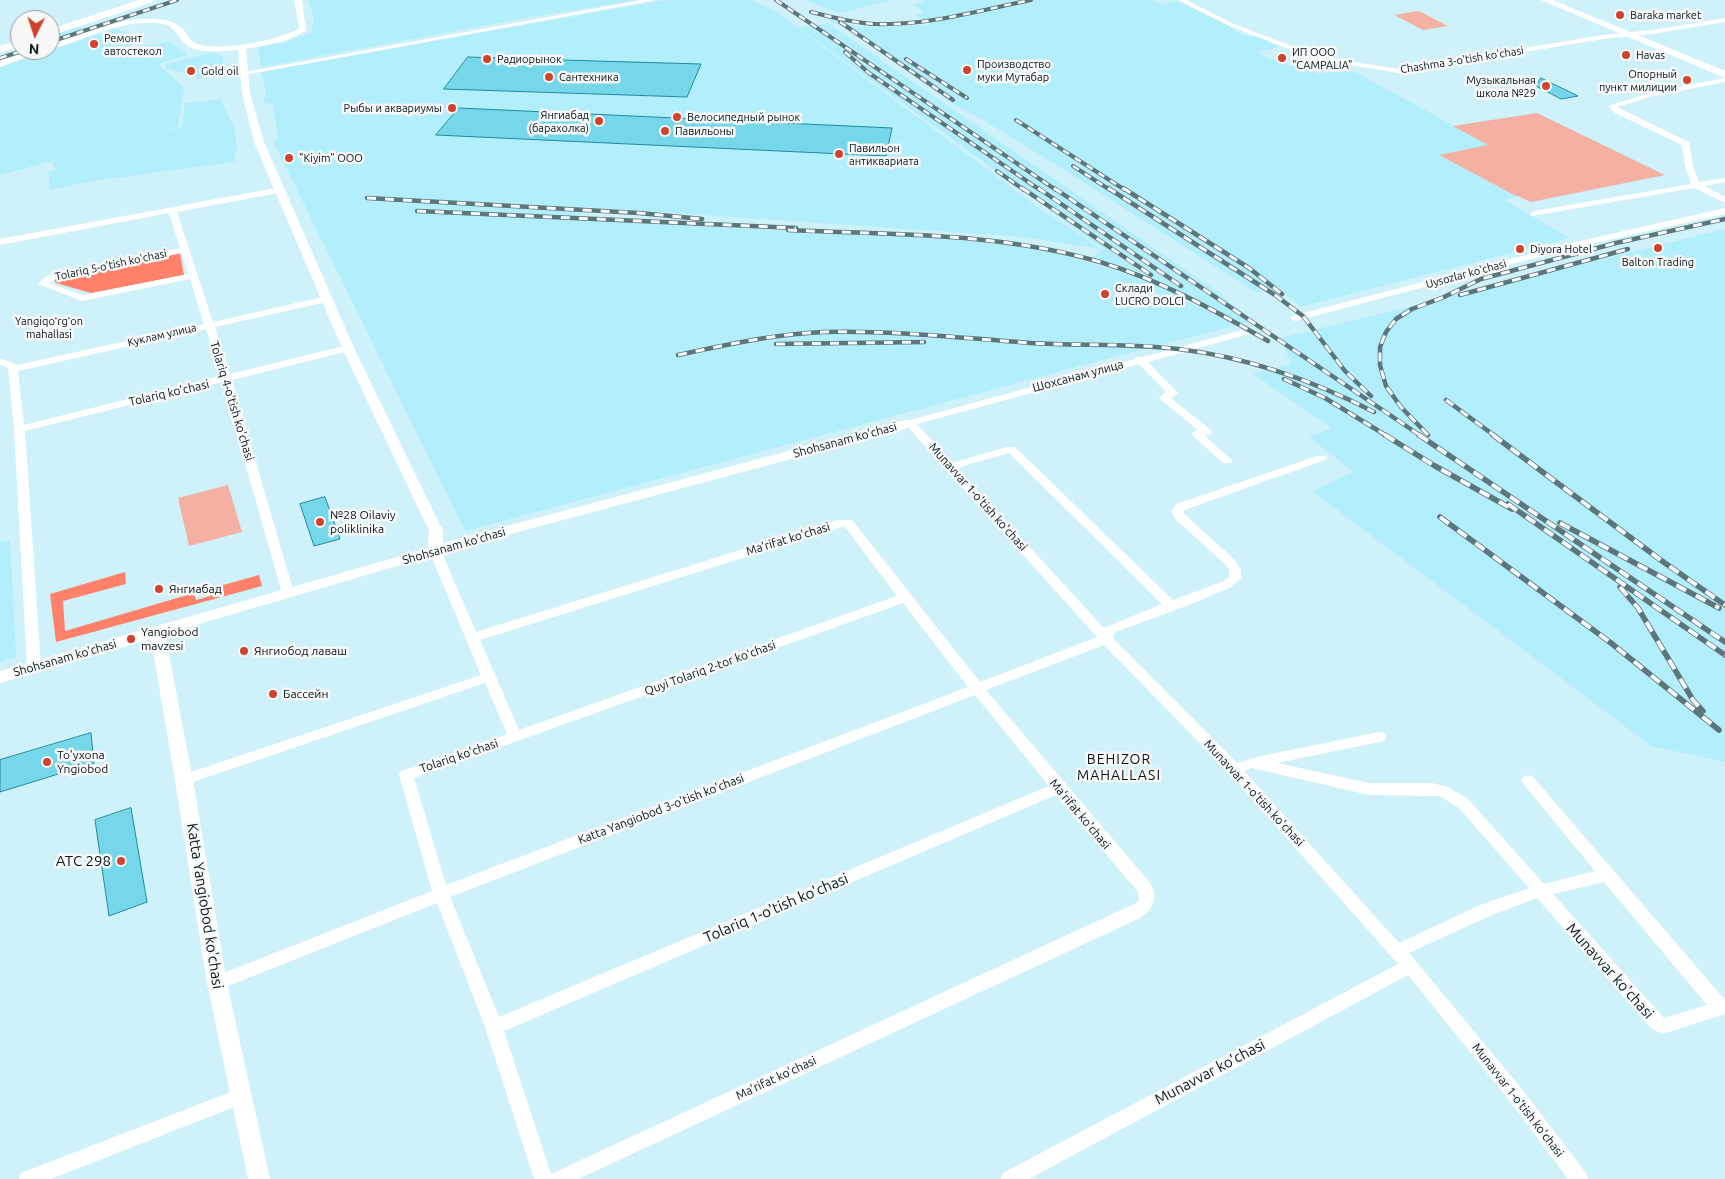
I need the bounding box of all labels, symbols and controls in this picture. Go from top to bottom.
place label: Baraka market [1630,8,1701,22]
marker: Baraka market [1614,9,1626,21]
north arrow [10,10,60,60]
place label: Ремонт автостекол [104,31,162,57]
marker: Ремонт автостекол [88,38,100,50]
text: N [28,41,40,57]
street label: Chashma 3-o'tish ko'chasi [1399,44,1525,76]
place label: ИП ООО "CAMPALIA" [1292,45,1352,71]
place label: Havas [1636,48,1665,62]
marker: Havas [1620,49,1632,61]
place label: Радиорынок [497,52,562,66]
marker: ИП ООО "CAMPALIA" [1276,52,1288,64]
marker: Радиорынок [481,53,493,65]
place label: Производство муки Мутабар [977,57,1051,83]
place label: Gold oil [201,64,239,78]
marker: Производство муки Мутабар [961,64,973,76]
marker: Gold oil [185,65,197,77]
place label: Опорный пункт милиции [1599,67,1677,93]
place label: Сантехника [559,70,619,84]
marker: Сантехника [543,71,555,83]
place label: Музыкальная школа №29 [1466,73,1536,99]
marker: Опорный пункт милиции [1681,74,1693,86]
marker: Музыкальная школа №29 [1540,80,1552,92]
place label: Рыбы и аквариумы [344,101,442,115]
marker: Рыбы и аквариумы [446,102,458,114]
place label: Янгиабад (барахолка) [528,108,589,134]
place label: Велосипедный рынок [687,110,800,124]
marker: Велосипедный рынок [671,111,683,123]
marker: Янгиабад (барахолка) [593,115,605,127]
place label: Павильоны [675,124,734,138]
marker: Павильоны [659,125,671,137]
place label: Павильон антиквариата [849,141,919,167]
marker: Павильон антиквариата [833,148,845,160]
place label: "Kiyim" ООО [299,151,363,165]
marker: "Kiyim" ООО [283,152,295,164]
place label: Diyora Hotel [1530,242,1592,256]
marker: Balton Trading [1652,242,1664,254]
marker: Diyora Hotel [1514,243,1526,255]
street label: Tolariq 5-o'tish ko'chasi [54,247,168,283]
place label: Balton Trading [1622,255,1694,269]
street label: Uysozlar ko'chasi [1424,257,1508,291]
place label: Склади LUCRO DOLCI [1115,281,1184,307]
marker: Склади LUCRO DOLCI [1099,288,1111,300]
district label: Yangiqoʻrgʻon mahallasi [15,314,83,340]
street label: Куклам улица [126,321,198,349]
street label: Tolariq 4-o'tish ko'chasi [207,339,257,463]
street label: Шохсанам улица [1031,357,1125,395]
street label: Tolariq ko'chasi [127,377,211,409]
street label: Shohsanam ko'chasi [792,419,898,461]
street label: Munavvar 1-o'tish ko'chasi [926,440,1030,554]
place label: №28 Oilaviy poliklinika [330,508,396,536]
marker: №28 Oilaviy poliklinika [314,516,326,528]
street label: Ma'rifat ko'chasi [744,519,832,559]
street label: Shohsanam ko'chasi [401,524,507,568]
place label: Янгиабад [169,582,222,596]
marker: Янгиабад [153,583,165,595]
place label: Yangiobod mavzesi [141,625,198,653]
marker: Yangiobod mavzesi [125,633,137,645]
street label: Shohsanam ko'chasi [12,636,118,680]
street label: Quyi Tolariq 2-tor koʻchasi [642,638,778,698]
place label: Янгиобод лаваш [254,644,347,658]
marker: Янгиобод лаваш [238,645,250,657]
place label: Бассейн [283,687,328,701]
marker: Бассейн [267,688,279,700]
street label: Tolariq ko'chasi [418,736,500,776]
street label: Munavvar 1-o'tish ko'chasi [1201,737,1307,849]
place label: To'yxona Yngiobod [57,748,108,776]
district label: BEHIZOR MAHALLASI [1076,751,1162,784]
marker: To'yxona Yngiobod [41,756,53,768]
street label: Katta Yangiobod 3-o'tish ko'chasi [576,771,746,847]
street label: Ma'rifat ko'chasi [1046,776,1114,852]
street label: Katta Yangiobod ko'chasi [183,822,227,990]
place label: АТС 298 [56,852,111,870]
marker: АТС 298 [115,855,127,867]
street label: Tolariq 1-o'tish ko'chasi [701,869,851,947]
street label: Munavvar ko'chasi [1562,920,1658,1022]
street label: Munavvar ko'chasi [1152,1035,1268,1109]
street label: Munavvar 1-o'tish ko'chasi [1469,1040,1567,1160]
street label: Ma'rifat ko'chasi [733,1053,819,1103]

